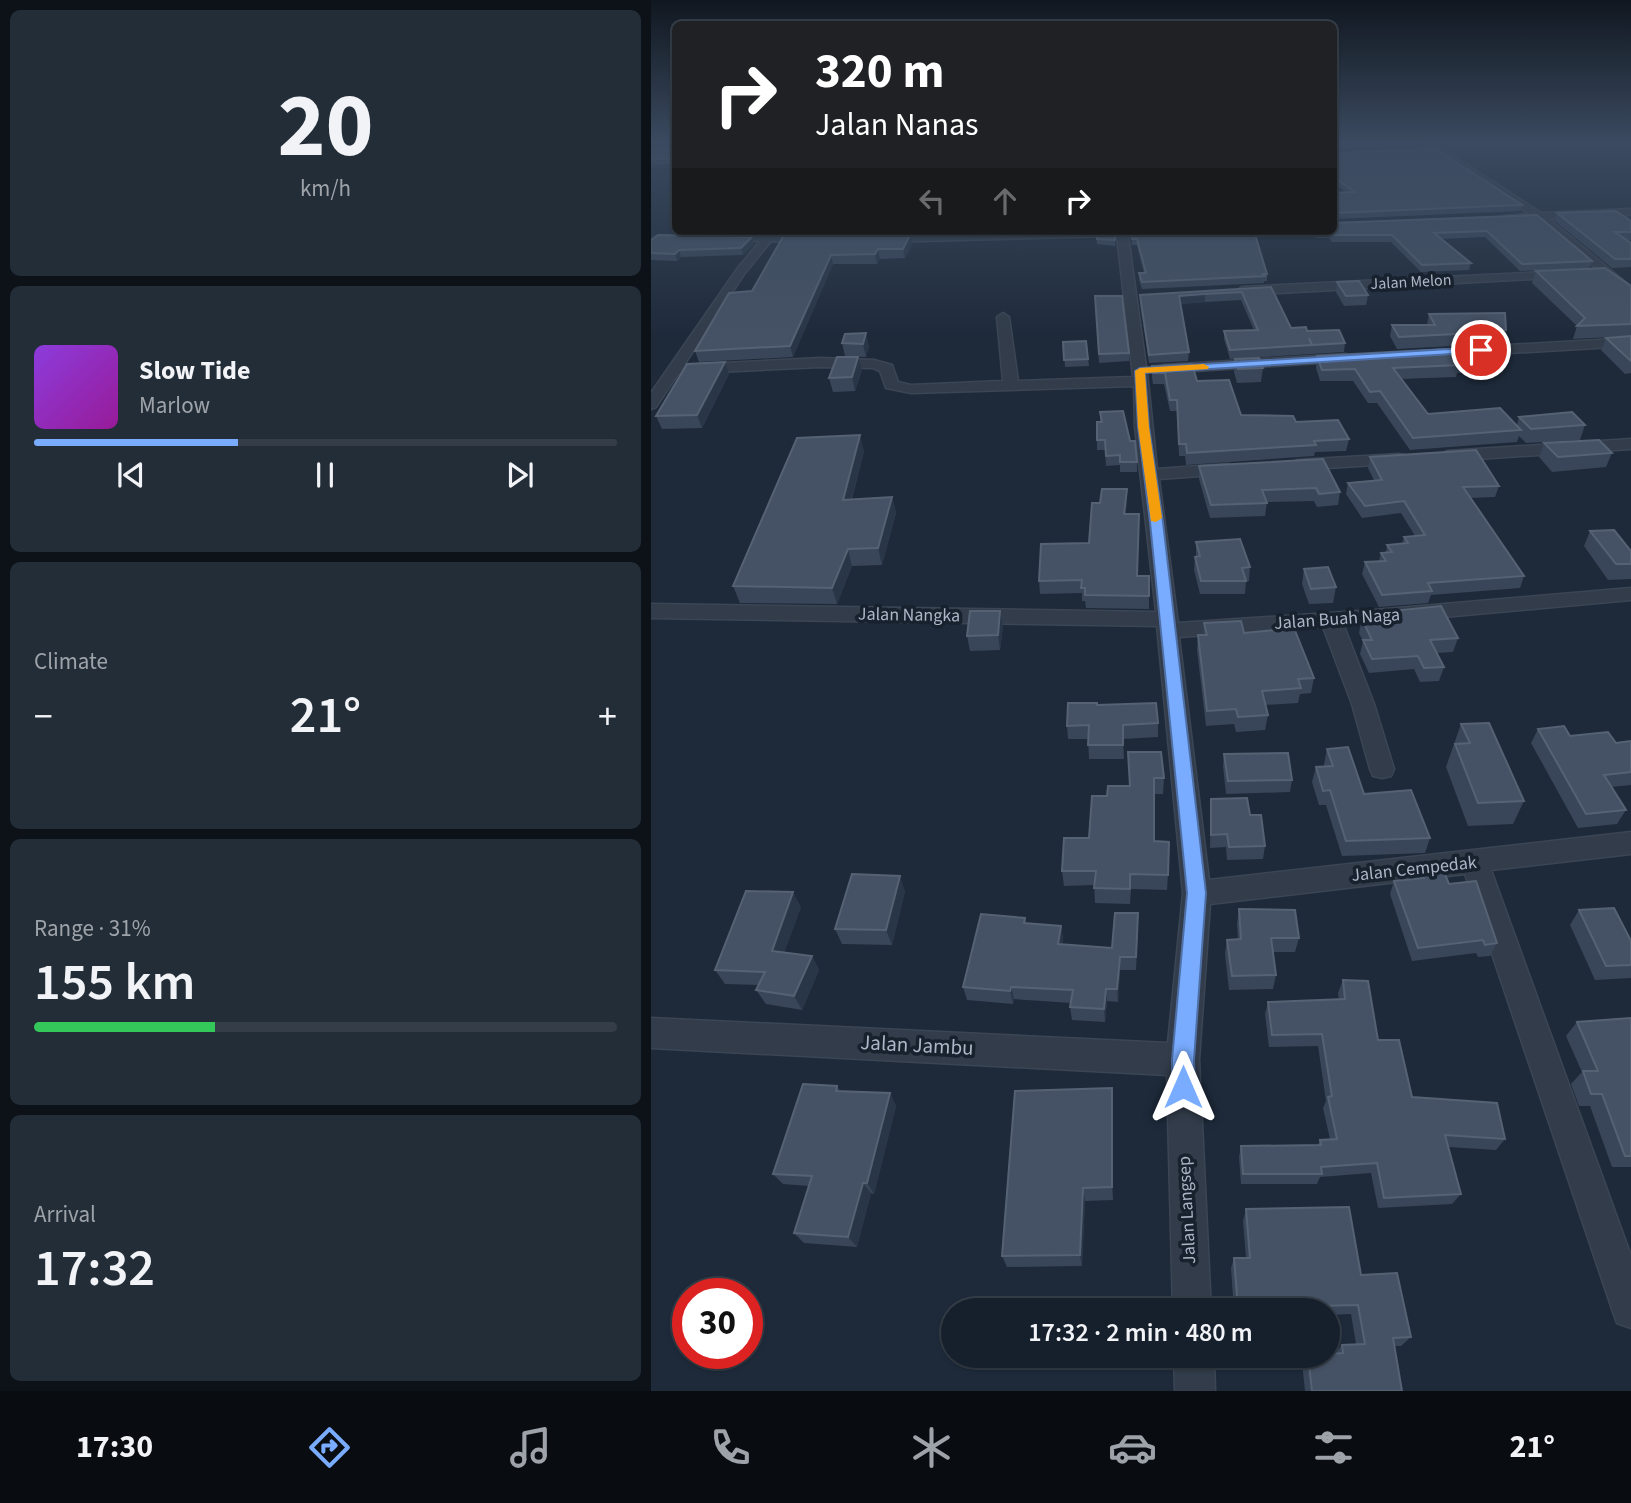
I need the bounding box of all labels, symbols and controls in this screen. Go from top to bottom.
text: 320 m [815,37,944,107]
icon: right [700,49,791,140]
text: 20 [277,62,374,191]
text: Jalan Nanas [815,102,979,148]
text: km/h [300,172,351,205]
icon: left [913,182,951,220]
icon: ahead [986,182,1024,220]
icon: right [1059,182,1097,220]
street label: Jalan Melon [1370,269,1452,295]
pin [1451,320,1511,380]
icon: arrive [1462,331,1500,369]
text: Slow Tide [139,352,250,389]
text: Marlow [139,389,210,422]
icon: previous [112,456,150,494]
icon: pause [306,456,344,494]
icon: next [501,456,539,494]
street label: Jalan Nangka [858,602,960,628]
street label: Jalan Buah Naga [1273,602,1401,636]
text: Climate [34,645,108,678]
text: 21° [290,679,361,753]
text: − [34,690,53,744]
text: + [598,690,617,744]
street label: Jalan Cempedak [1350,850,1478,888]
text: Range · 31% [34,912,151,945]
text: 155 km [34,946,195,1020]
street label: Jalan Jambu [860,1027,974,1063]
position arrow [1146,1050,1220,1124]
street label: Jalan Langsep [1172,1155,1202,1265]
text: Arrival [34,1198,96,1231]
text: 17:32 [34,1232,155,1306]
speed limit sign: 30 [672,1278,763,1369]
text: 17:32 · 2 min · 480 m [1028,1314,1253,1351]
icon: directions [305,1423,354,1472]
icon: music [506,1423,555,1472]
icon: phone [706,1423,755,1472]
icon: climate [907,1423,956,1472]
icon: car [1108,1423,1157,1472]
icon: filters [1309,1423,1358,1472]
text: 17:30 [76,1424,153,1470]
text: 21° [1510,1424,1555,1470]

